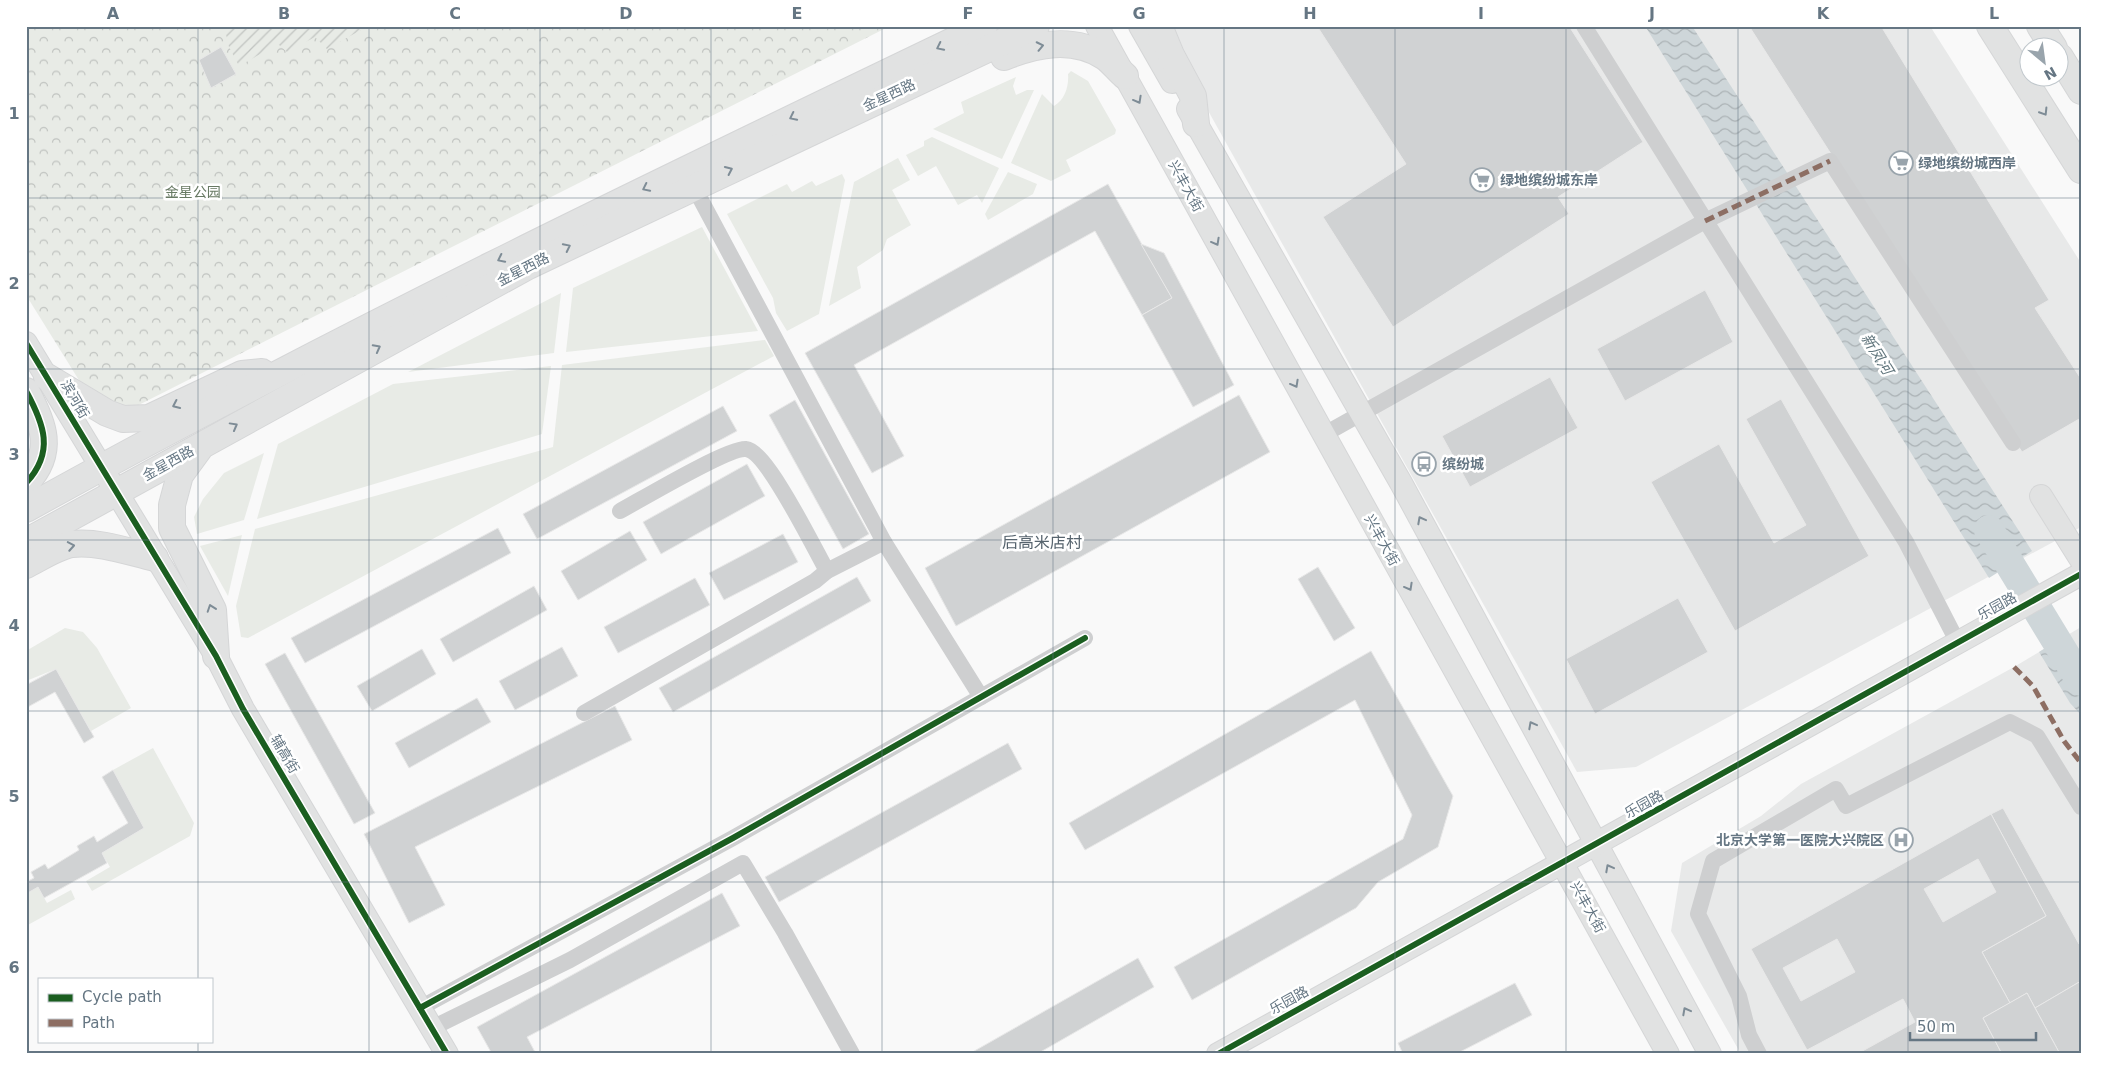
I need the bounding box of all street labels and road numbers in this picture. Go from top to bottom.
street label: 金星西路 [860,76,918,114]
street label: 兴丰大街 [1165,158,1207,214]
street label: 金星西路 [494,249,552,289]
street label: 滨河街 [58,377,92,421]
street label: 金星西路 [140,442,196,484]
street label: 兴丰大街 [1361,512,1403,568]
street label: 乐园路 [1975,589,2019,623]
street label: 辅高街 [267,732,303,776]
street label: 乐园路 [1622,787,1666,821]
street label: 兴丰大街 [1567,879,1609,935]
street label: 乐园路 [1267,983,1311,1017]

